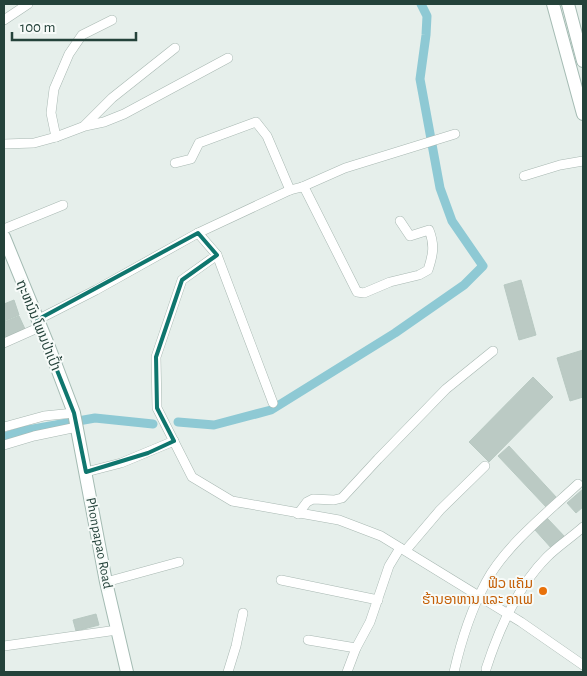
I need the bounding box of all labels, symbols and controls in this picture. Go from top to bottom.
scale bar [12,10,136,42]
text: 100 m [20,20,55,35]
street label: ຖະຫນົນ ໂພນປ່າເປົ້າ [13,276,66,373]
street label: Phonpapao Road [83,496,115,590]
place label: ຟິວ ແຄັມ ຮ້ານອາຫານ ແລະ ຄາເຟ [422,575,533,607]
marker: ຟິວ ແຄັມ ຮ້ານອາຫານ ແລະ ຄາເຟ [537,585,549,597]

